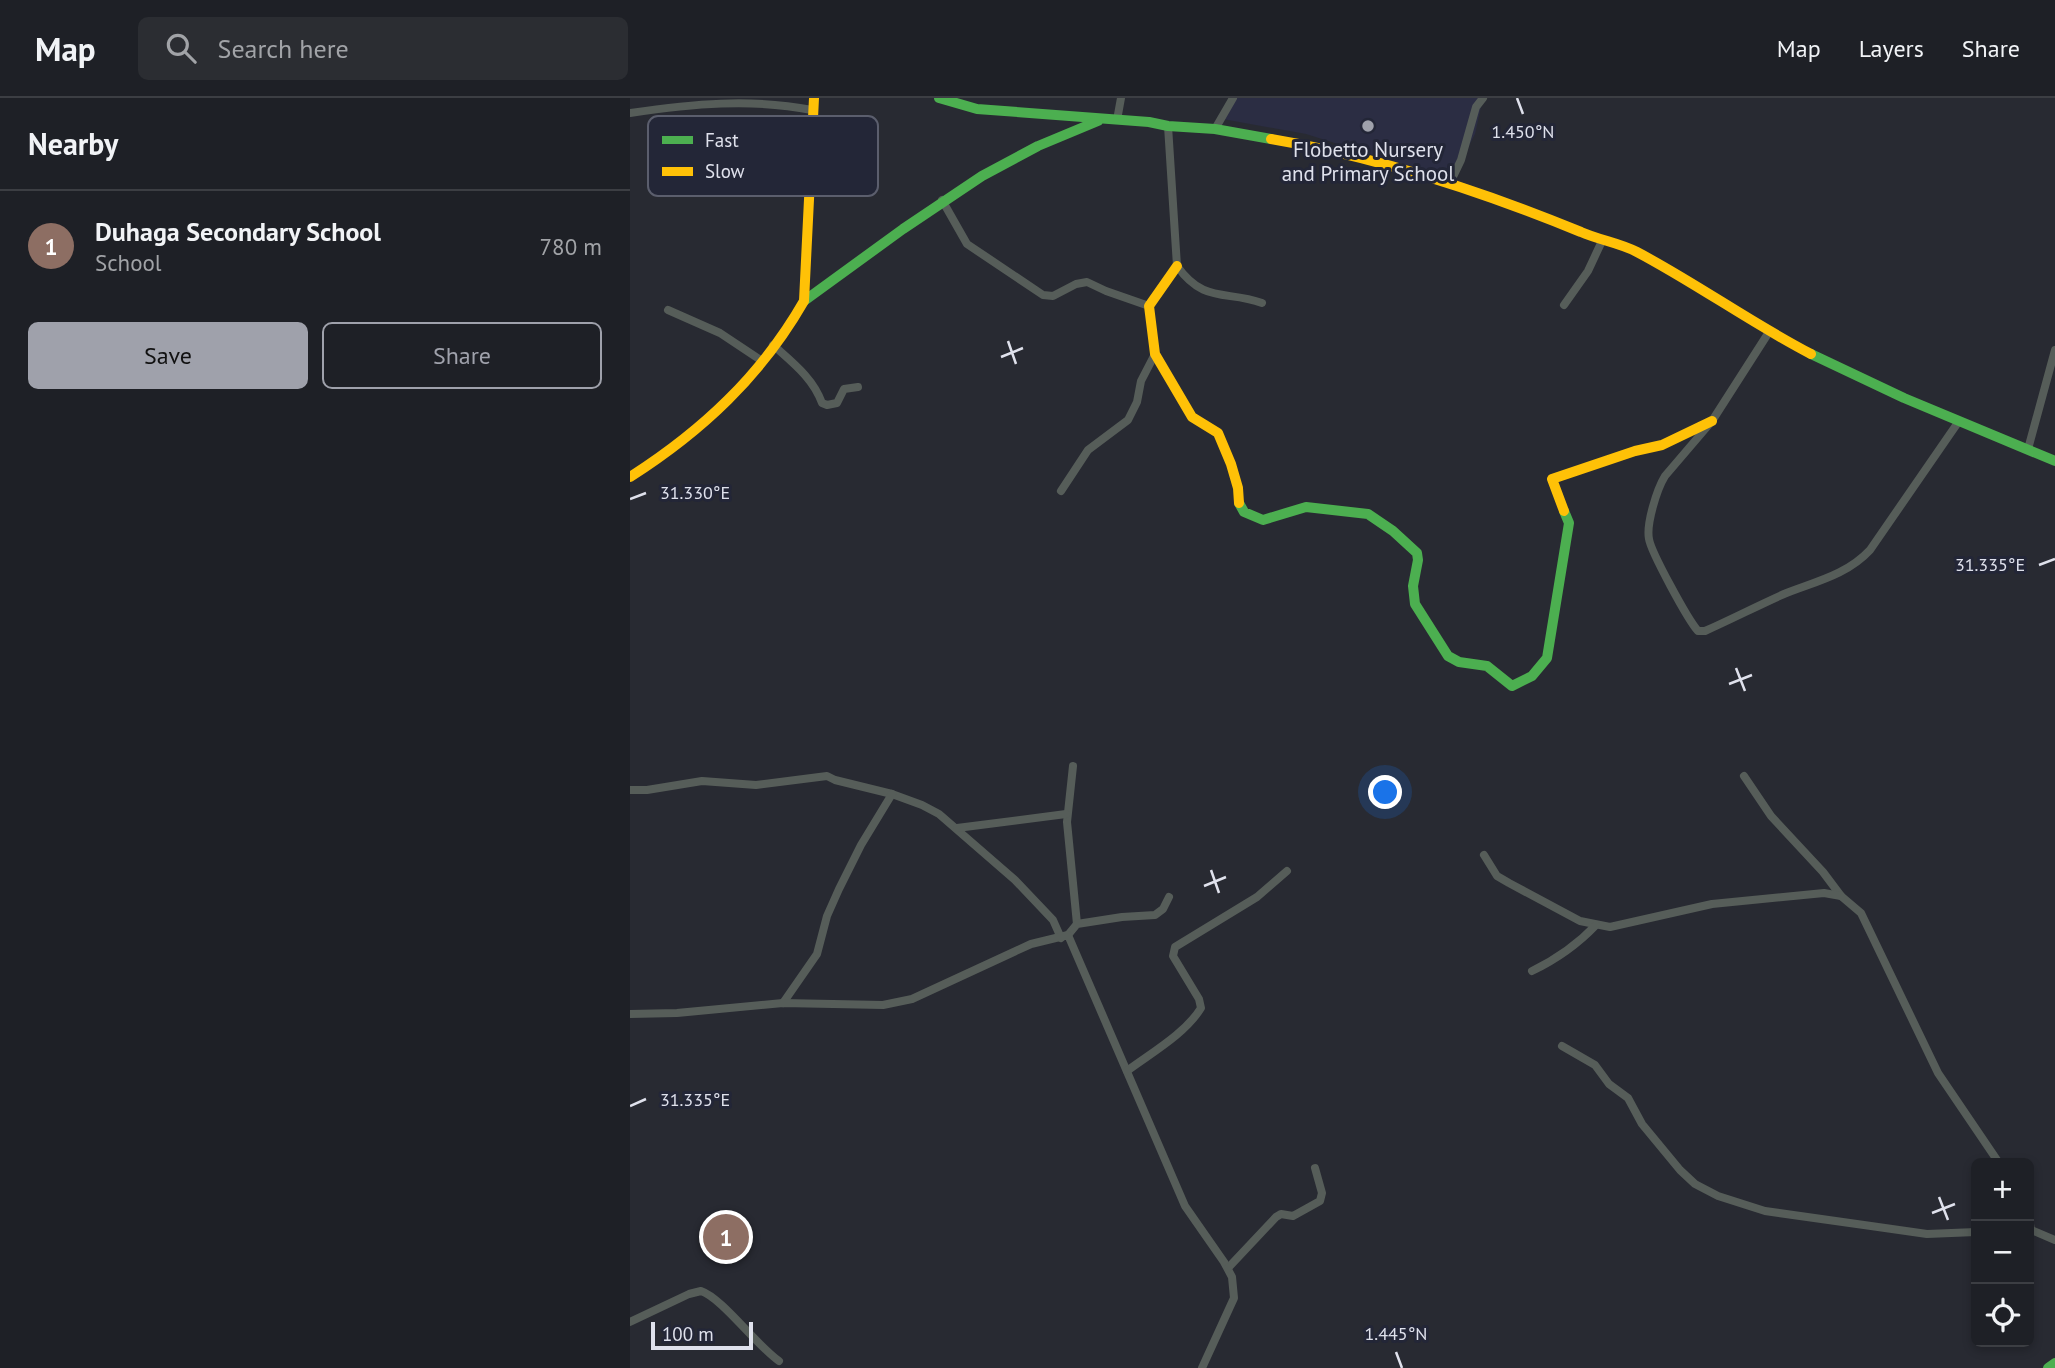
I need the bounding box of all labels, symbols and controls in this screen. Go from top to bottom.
search box [138,17,628,80]
text: Map [35,27,96,70]
icon: search [162,29,200,67]
text: Search here [218,32,349,65]
text: Map [1777,33,1821,64]
text: Layers [1859,33,1924,64]
text: Share [1962,33,2020,64]
legend [648,116,878,196]
marker: Flobetto Nursery and Primary School [1360,118,1376,134]
text: 1.450°N [1492,120,1554,143]
text: Nearby [28,124,118,163]
text: Fast [705,128,739,152]
place label: Flobetto Nursery and Primary School [1282,136,1454,187]
text: Slow [705,159,745,183]
text: Duhaga Secondary School [95,215,381,248]
text: 1 [44,232,58,261]
text: 780 m [540,232,602,261]
text: School [95,248,162,277]
button: Save [28,322,308,389]
button: Share [322,322,602,389]
text: 31.330°E [660,481,730,504]
text: 31.335°E [1955,553,2025,576]
your location [1368,775,1402,809]
text: 31.335°E [660,1088,730,1111]
map controls [1971,1158,2034,1347]
button: + [1971,1158,2034,1221]
pin: 1 [703,1211,749,1263]
button: − [1971,1221,2034,1284]
button: locate [1971,1284,2034,1347]
scale bar [651,1319,752,1351]
text: 100 m [662,1322,714,1346]
text: 1.445°N [1365,1322,1427,1345]

